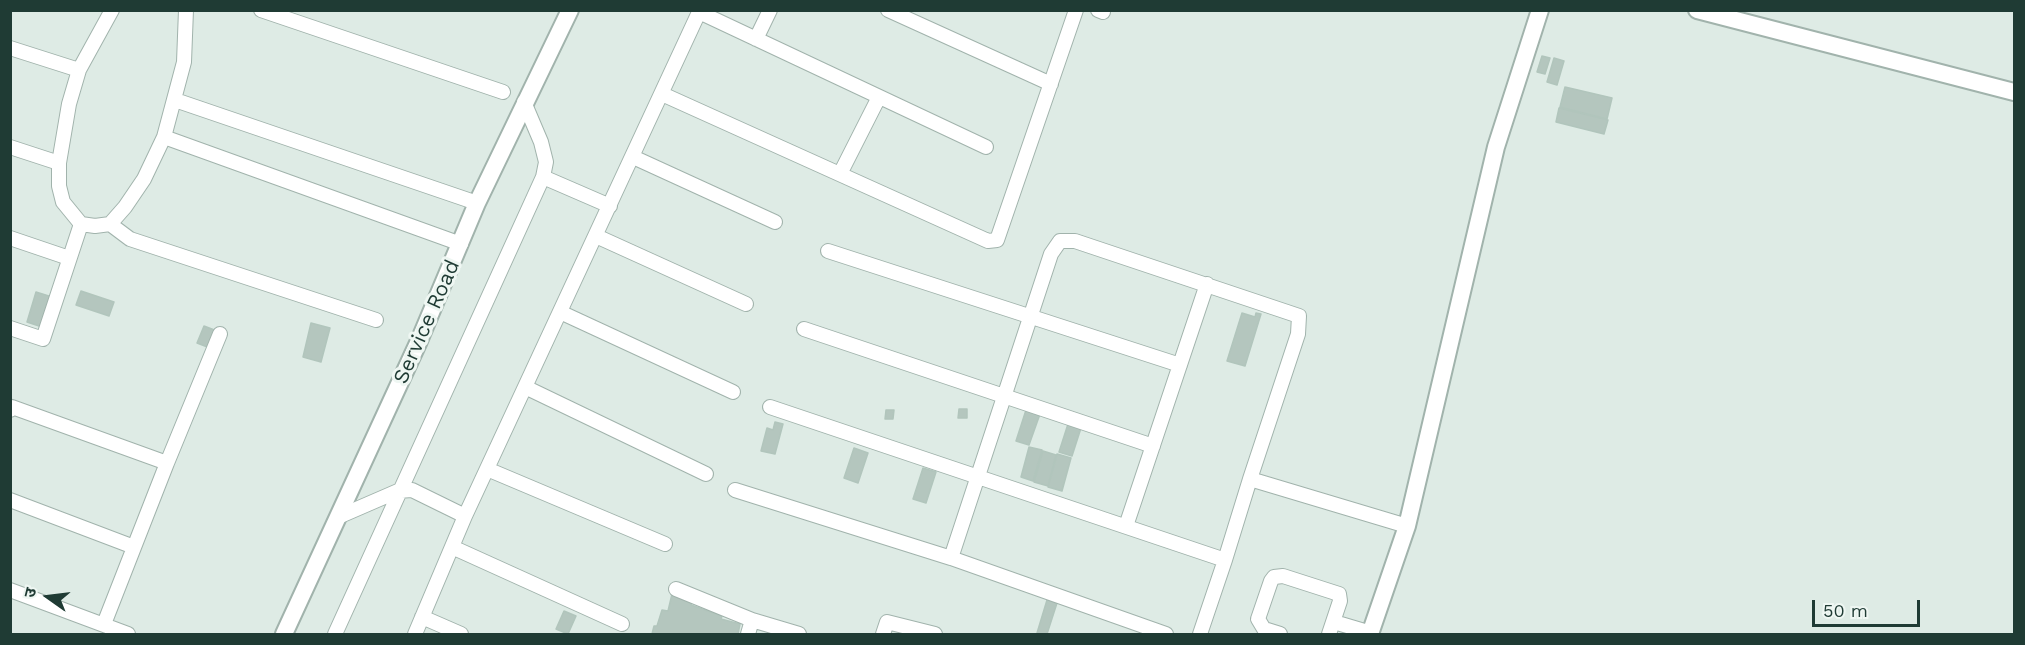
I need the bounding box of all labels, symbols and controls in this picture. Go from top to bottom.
street label: Service Road [388,256,466,388]
north arrow [18,567,78,627]
text: उ [20,586,40,599]
scale bar [1815,588,1923,626]
text: 50 m [1823,600,1868,621]

